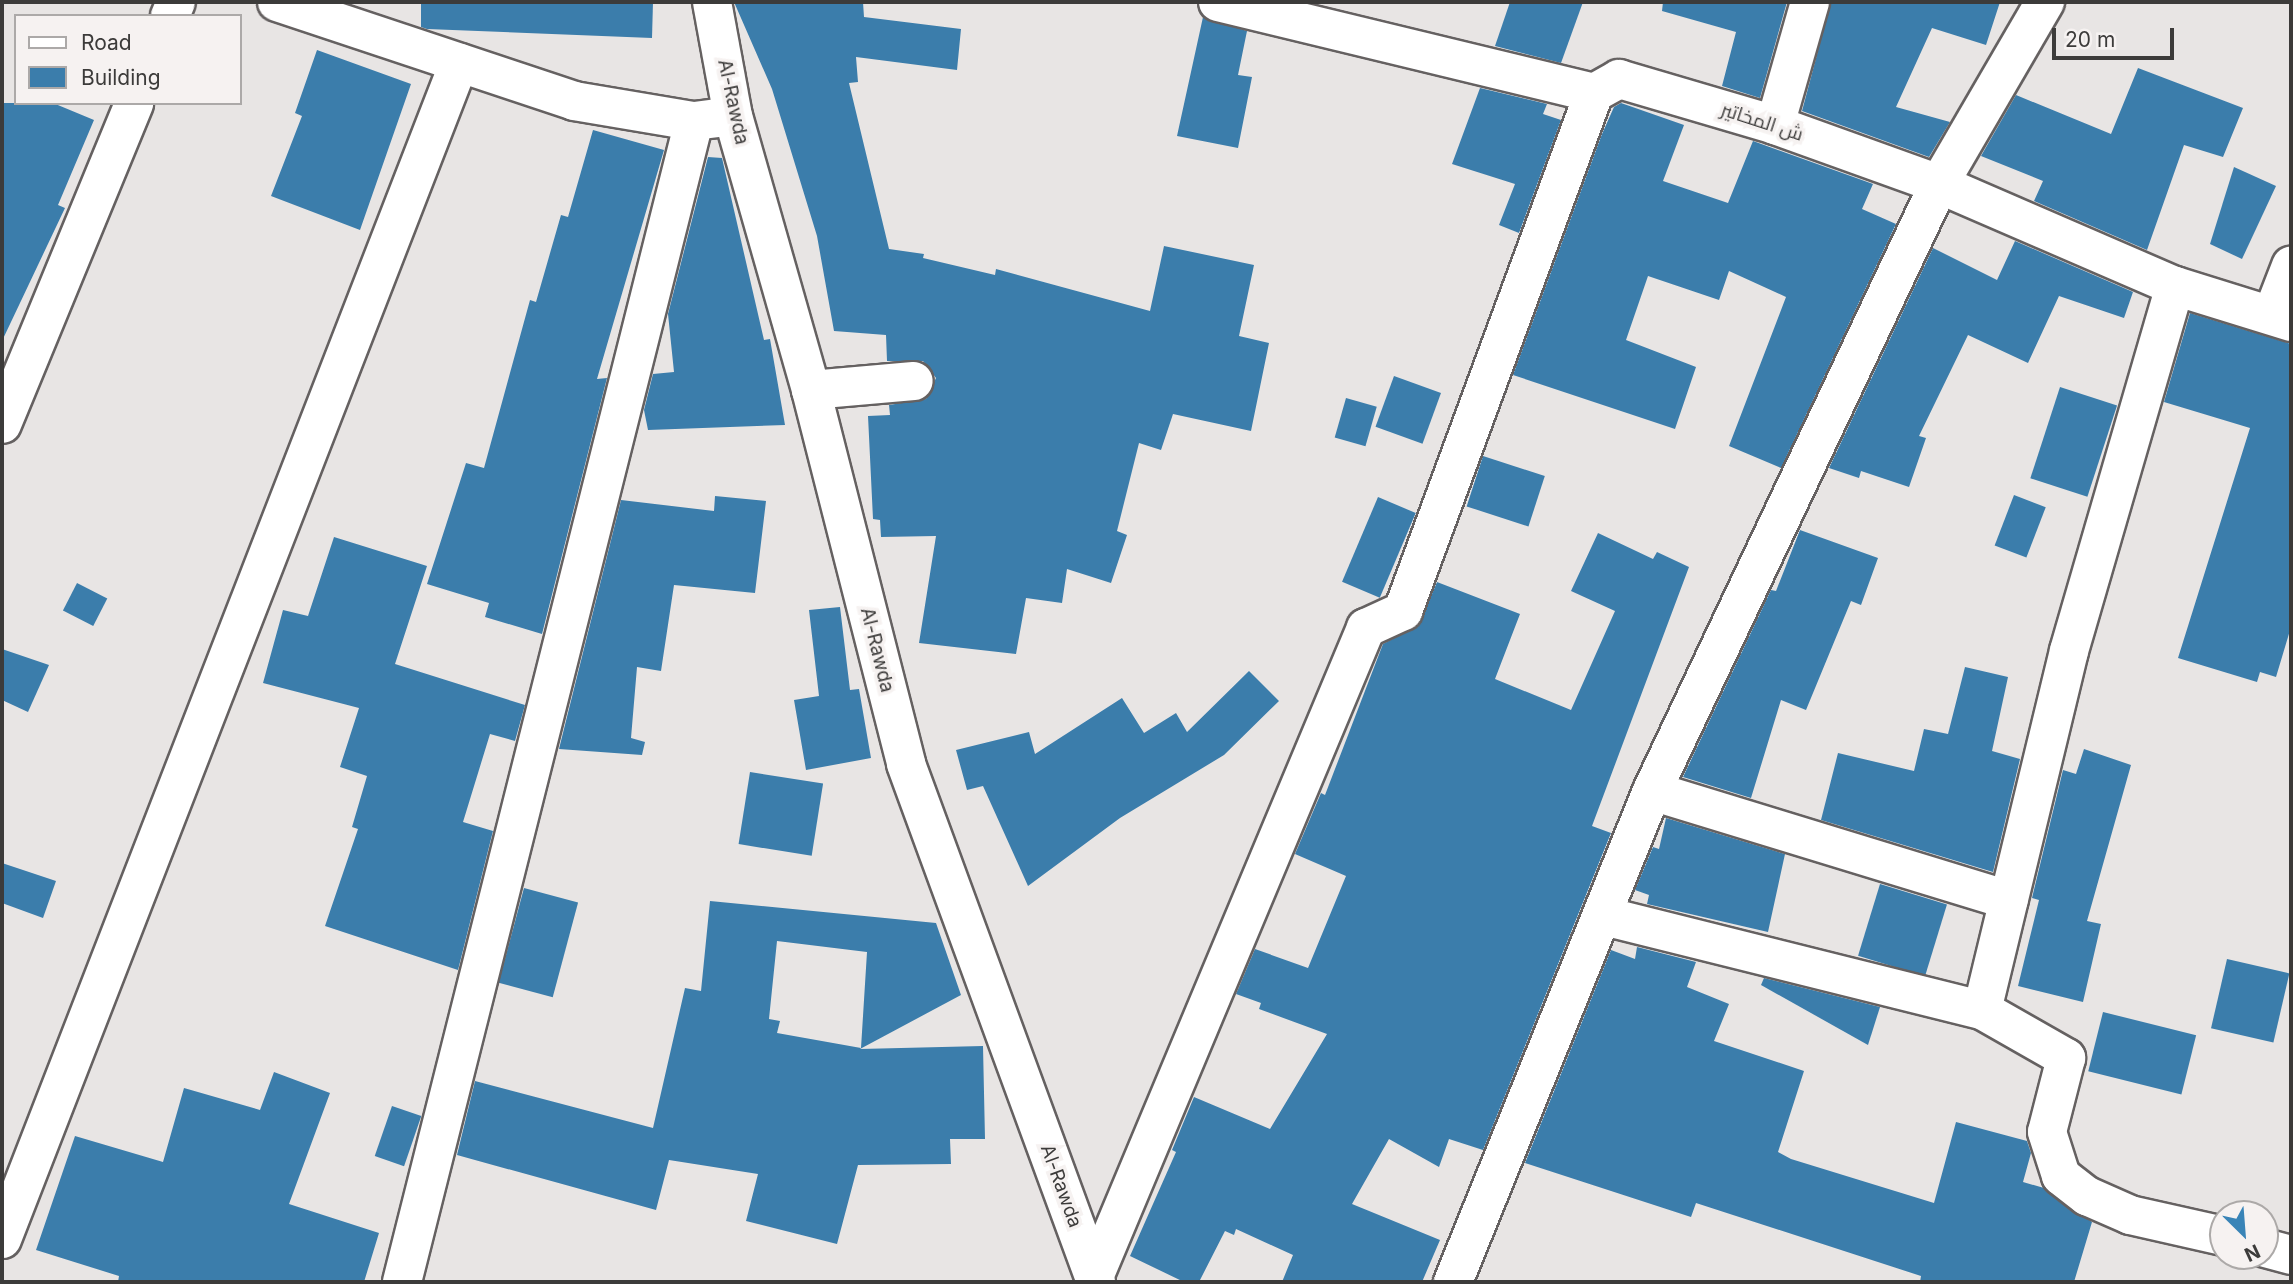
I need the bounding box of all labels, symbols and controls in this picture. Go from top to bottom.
legend [14,14,242,105]
scale bar [2055,14,2178,58]
text: 20 m [2065,27,2115,52]
text: Road [81,30,132,55]
street label: Al-Rawda [713,57,753,147]
text: Building [81,65,161,90]
street label: ش المخاتير [1718,98,1806,146]
street label: Al-Rawda [855,605,899,695]
street label: Al-Rawda [1035,1141,1087,1231]
north arrow [2209,1200,2279,1270]
text: N [2241,1239,2264,1266]

